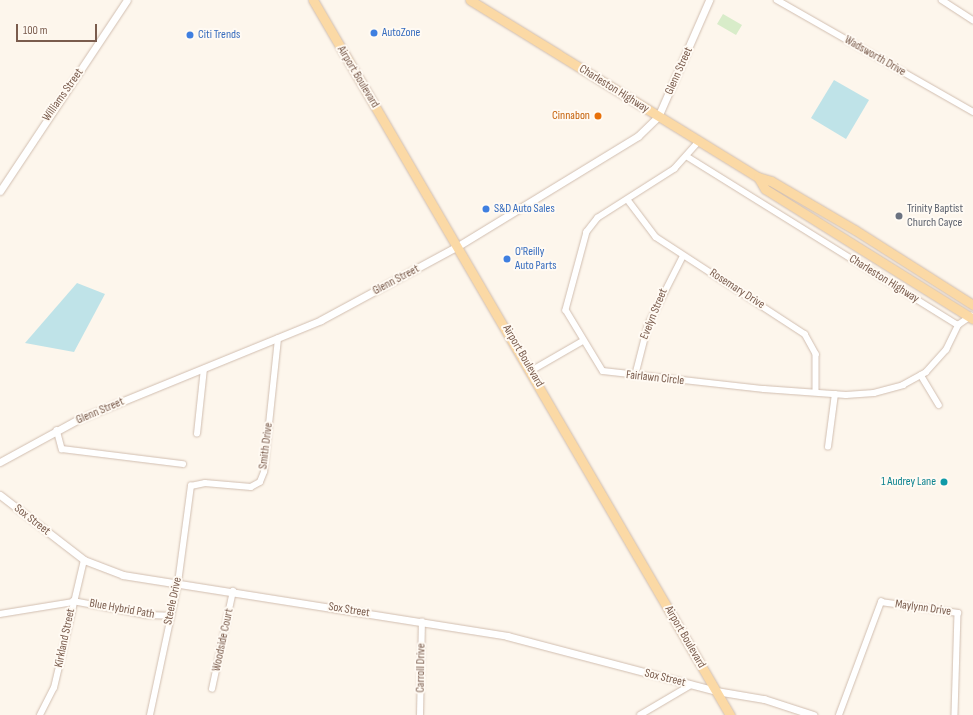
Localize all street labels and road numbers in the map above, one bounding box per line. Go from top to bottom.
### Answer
street label: Wadsworth Drive [842,33,908,79]
street label: Airport Boulevard [334,43,382,111]
street label: Glenn Street [662,45,696,97]
street label: Charleston Highway [576,62,652,116]
street label: Williams Street [40,66,86,124]
street label: Charleston Highway [846,252,922,306]
street label: Glenn Street [370,262,422,298]
street label: Rosemary Drive [707,266,767,312]
street label: Evelyn Street [637,286,671,342]
street label: Airport Boulevard [499,322,547,390]
street label: Fairlawn Circle [625,368,685,388]
street label: Glenn Street [74,394,126,428]
street label: Smith Drive [256,422,276,470]
street label: Sox Street [11,501,53,539]
street label: Steele Drive [161,576,185,626]
street label: Blue Hybrid Path [88,596,156,622]
street label: Maylynn Drive [894,597,952,619]
street label: Sox Street [327,600,371,620]
street label: Airport Boulevard [661,603,709,671]
street label: Kirkland Street [52,607,78,669]
street label: Woodside Court [209,607,237,673]
street label: Carroll Drive [413,643,429,693]
street label: Sox Street [643,666,687,690]

